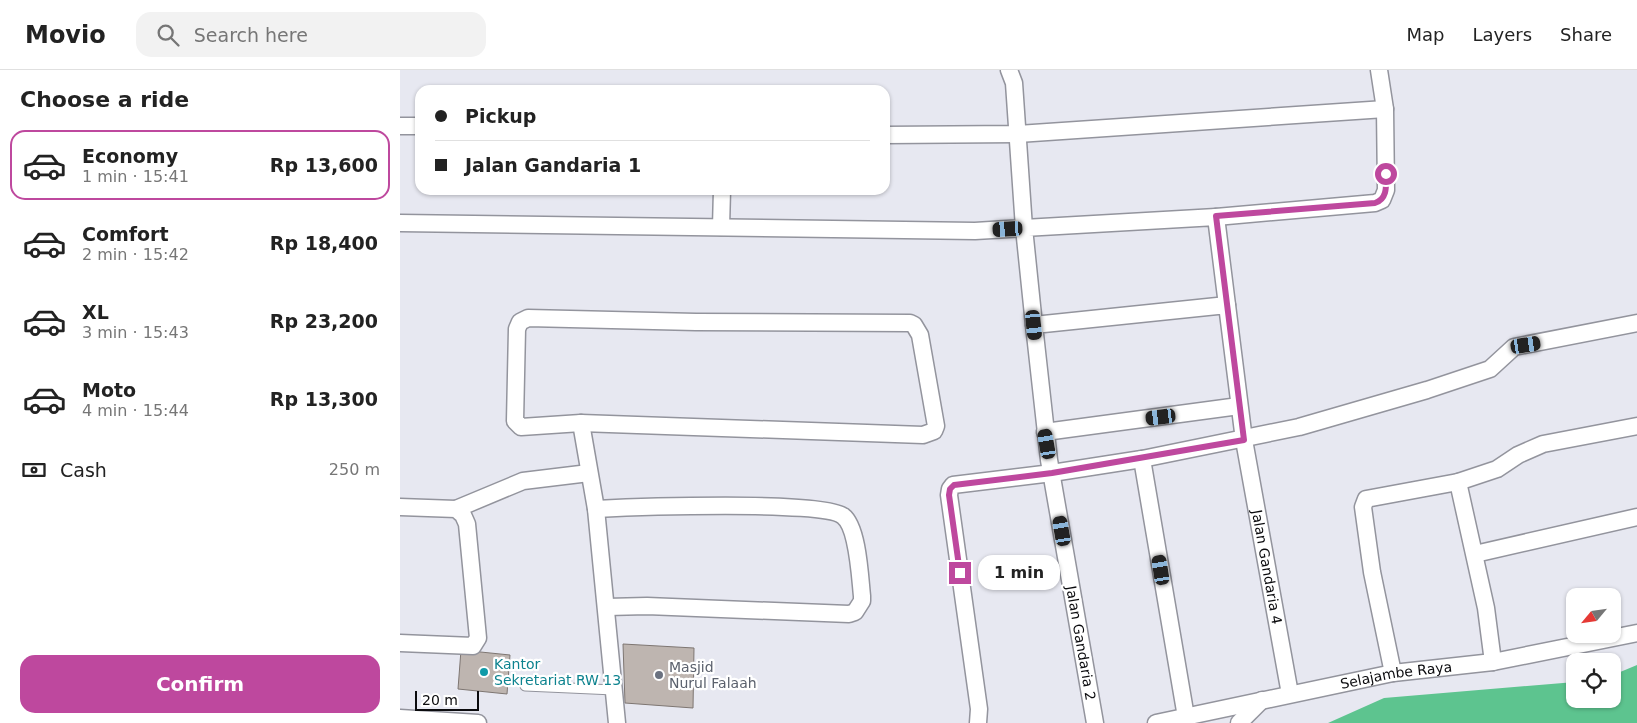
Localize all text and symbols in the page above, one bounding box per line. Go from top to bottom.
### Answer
search box [136,12,486,57]
text: Movio [25,21,106,49]
icon: search [154,21,182,49]
text: Search here [194,24,308,46]
text: Map [1406,24,1444,45]
text: Layers [1472,24,1532,45]
text: Share [1560,24,1612,45]
text: Choose a ride [20,87,189,112]
text: Pickup [465,105,536,127]
icon: car [22,143,67,188]
text: Economy [82,145,178,167]
text: Rp 13,600 [270,154,378,176]
text: Jalan Gandaria 1 [465,154,641,176]
route start [1375,163,1397,185]
text: 1 min · 15:41 [82,167,189,186]
icon: car [22,221,67,266]
car [992,221,1023,237]
text: Comfort [82,223,169,245]
text: Rp 18,400 [270,232,378,254]
text: 2 min · 15:42 [82,245,189,264]
icon: car [22,299,67,344]
text: XL [82,301,109,323]
car [1024,309,1043,341]
text: Rp 23,200 [270,310,378,332]
text: 3 min · 15:43 [82,323,189,342]
car [1510,335,1541,355]
icon: car [22,377,67,422]
text: Moto [82,379,136,401]
text: Rp 13,300 [270,388,378,410]
text: 4 min · 15:44 [82,401,189,420]
car [1145,408,1176,426]
car [1037,428,1056,460]
icon: cash [20,456,48,484]
text: Cash [60,459,107,481]
text: 250 m [329,460,380,479]
street label: Jalan Gandaria 4 [1249,508,1285,626]
car [1052,515,1071,547]
car [1151,554,1170,586]
callout: 1 min [978,556,1060,590]
route end [949,562,971,584]
text: 1 min [994,563,1044,582]
street label: Jalan Gandaria 2 [1063,584,1099,701]
north arrow [1566,588,1621,642]
map controls [1566,588,1621,708]
button: locate [1566,653,1621,708]
button: Confirm [20,655,380,713]
place label: Kantor Sekretariat RW 13 [494,656,621,688]
place label: Masjid Nurul Falaah [669,659,757,691]
street label: Selajambe Raya [1339,659,1453,692]
marker: Kantor Sekretariat RW 13 [478,666,490,678]
marker: Masjid Nurul Falaah [653,669,665,681]
scale bar [415,688,479,711]
text: 20 m [422,692,458,708]

